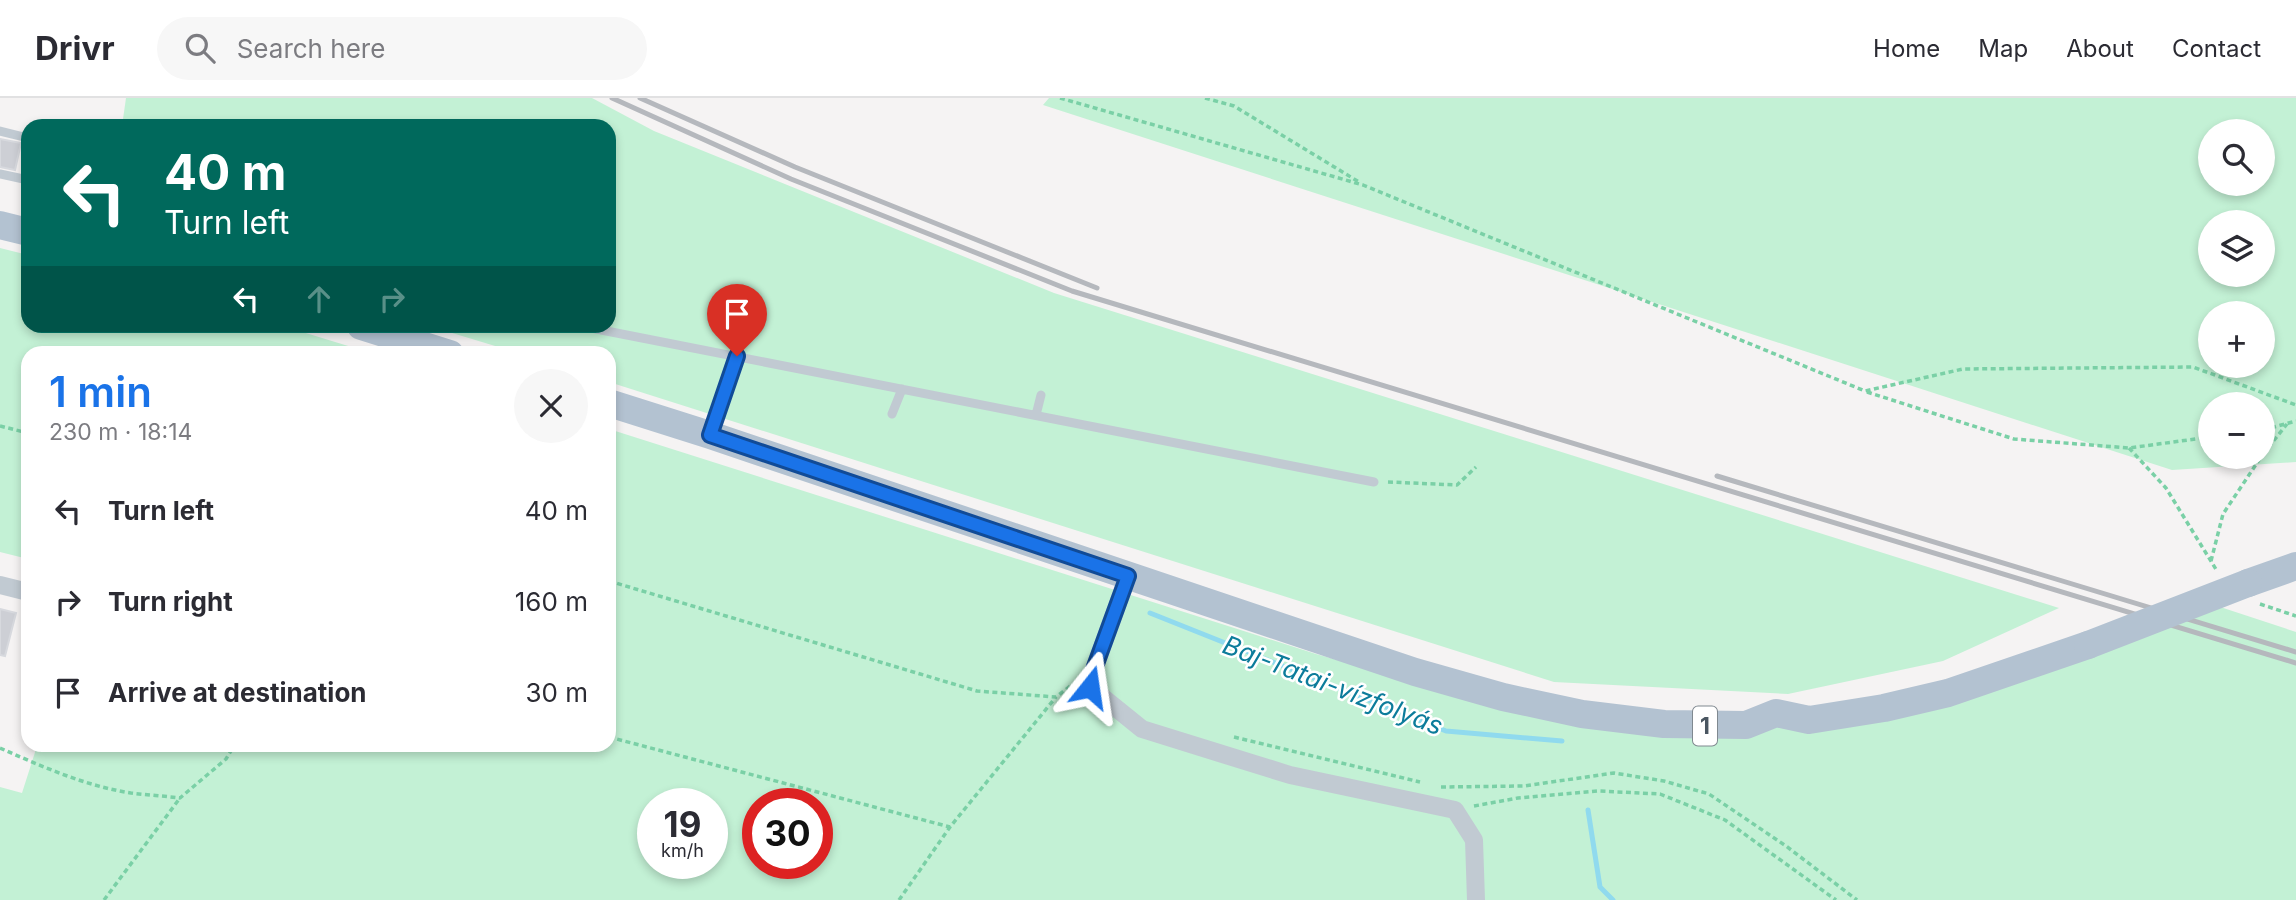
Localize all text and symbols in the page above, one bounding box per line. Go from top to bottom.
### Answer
search box [157,17,647,80]
text: Drivr [35,28,115,68]
icon: search [181,29,219,67]
text: Search here [237,33,385,64]
text: Home [1873,34,1940,63]
text: Map [1978,34,2028,63]
text: About [2066,34,2134,63]
text: Contact [2172,34,2261,63]
map controls [2198,119,2275,469]
button: search [2198,119,2275,196]
text: 40 m [164,143,287,202]
icon: left [49,147,140,238]
text: Turn left [164,203,289,242]
button: layers [2198,210,2275,287]
icon: left [227,280,265,318]
icon: ahead [300,280,338,318]
icon: right [373,280,411,318]
pin [707,284,767,356]
icon: arrive [718,295,756,333]
button: + [2198,301,2275,378]
text: 1 min [49,366,152,417]
button: close [514,369,588,443]
button: − [2198,392,2275,469]
text: 230 m · 18:14 [49,418,192,446]
icon: left [49,492,87,530]
text: Turn left [108,495,214,526]
text: 40 m [525,495,588,526]
icon: right [49,583,87,621]
text: Turn right [108,586,233,617]
text: 160 m [515,586,588,617]
water label: Baj-Tatai-vízfolyás [1219,629,1447,741]
position arrow [1053,650,1127,724]
icon: arrive [49,674,87,712]
text: Arrive at destination [108,677,367,708]
text: 30 m [525,677,588,708]
road number: 1 [1693,706,1717,746]
speed limit sign: 30 [742,788,833,879]
text: 19 [664,803,701,845]
text: km/h [661,840,704,861]

